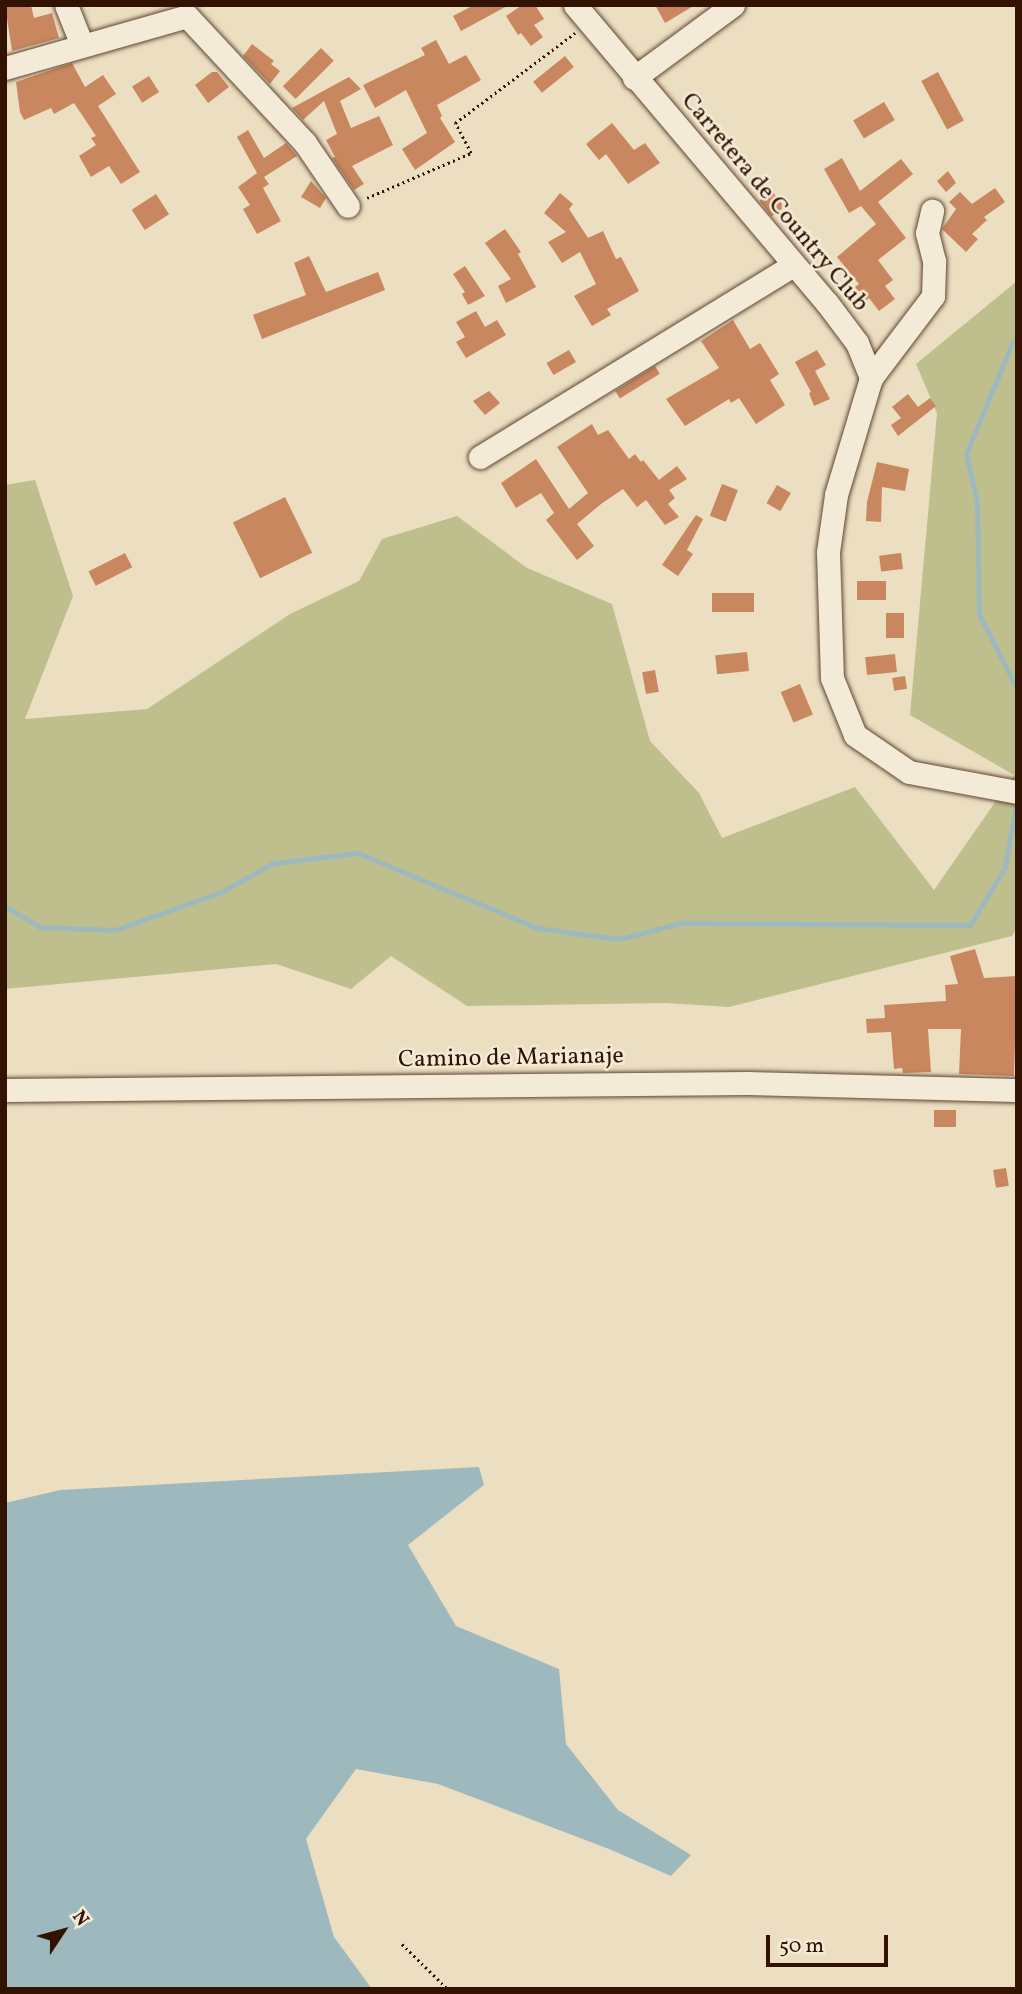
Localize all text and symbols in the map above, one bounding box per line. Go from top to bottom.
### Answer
street label: Carretera de Country Club [674,88,874,318]
street label: Camino de Marianaje [398,1043,624,1075]
north arrow [28,1896,98,1966]
text: N [65,1905,95,1932]
scale bar [770,1920,892,1964]
text: 50 m [779,1932,824,1961]

